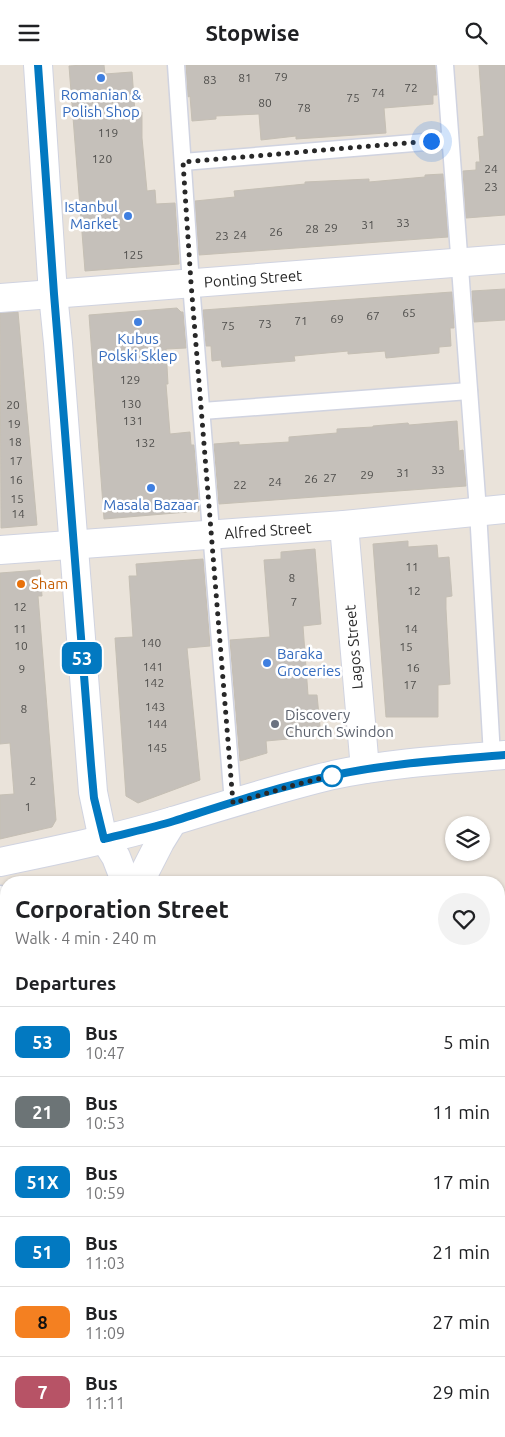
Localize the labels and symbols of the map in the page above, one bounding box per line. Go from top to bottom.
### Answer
house number: 79 [274,70,288,83]
house number: 81 [238,71,252,84]
marker: Romanian & Polish Shop [95,72,107,84]
house number: 83 [203,73,217,86]
house number: 72 [404,81,418,94]
place label: Romanian & Polish Shop [61,86,141,120]
house number: 74 [371,86,385,99]
house number: 75 [346,91,360,104]
house number: 80 [258,96,272,109]
house number: 78 [297,101,311,114]
house number: 119 [98,126,118,139]
your location [419,129,444,154]
house number: 120 [92,152,112,165]
house number: 24 [484,162,498,175]
house number: 23 [484,180,498,193]
place label: Istanbul Market [64,198,118,232]
marker: Istanbul Market [122,210,134,222]
house number: 33 [396,216,410,229]
house number: 31 [361,218,375,231]
house number: 29 [324,221,338,234]
house number: 28 [305,222,319,235]
house number: 26 [269,225,283,238]
house number: 24 [233,228,247,241]
house number: 23 [215,229,229,242]
house number: 125 [123,248,143,261]
street label: Ponting Street [203,267,303,290]
house number: 65 [402,306,416,319]
house number: 67 [366,309,380,322]
house number: 69 [330,312,344,325]
house number: 71 [294,314,308,327]
marker: Kubus Polski Sklep [132,316,144,328]
house number: 73 [258,317,272,330]
house number: 75 [221,319,235,332]
place label: Kubus Polski Sklep [98,330,178,364]
house number: 129 [120,373,140,386]
house number: 130 [121,397,141,410]
house number: 20 [6,398,20,411]
house number: 131 [123,414,143,427]
house number: 19 [7,417,21,430]
house number: 18 [8,435,22,448]
house number: 132 [135,436,155,449]
house number: 17 [9,454,23,467]
house number: 33 [431,463,445,476]
house number: 31 [396,466,410,479]
house number: 29 [360,468,374,481]
house number: 27 [323,471,337,484]
house number: 26 [304,472,318,485]
house number: 16 [9,473,23,486]
house number: 24 [268,475,282,488]
house number: 22 [233,478,247,491]
marker: Masala Bazaar [145,482,157,494]
house number: 15 [10,492,24,505]
place label: Masala Bazaar [103,496,199,513]
house number: 14 [11,507,25,520]
street label: Alfred Street [224,519,312,542]
house number: 11 [405,560,419,573]
house number: 8 [289,571,296,584]
place label: Sham [31,575,68,592]
marker: Sham [15,578,27,590]
house number: 12 [407,584,421,597]
house number: 7 [291,595,297,608]
house number: 12 [13,600,27,613]
street label: Lagos Street [341,604,366,690]
house number: 11 [13,622,27,635]
house number: 14 [404,622,418,635]
house number: 140 [141,636,161,649]
house number: 10 [14,639,28,652]
house number: 15 [399,640,413,653]
line badge: 53 [59,642,104,674]
place label: Baraka Groceries [277,645,341,679]
marker: Baraka Groceries [261,657,273,669]
house number: 141 [143,660,163,673]
house number: 16 [406,661,420,674]
house number: 9 [19,662,25,675]
house number: 142 [144,676,164,689]
house number: 17 [403,678,417,691]
house number: 143 [145,700,165,713]
house number: 8 [21,702,28,715]
place label: Discovery Church Swindon [285,706,394,740]
house number: 144 [147,717,167,730]
marker: Discovery Church Swindon [269,718,281,730]
house number: 145 [147,741,167,754]
unlabelled marker [321,765,343,787]
house number: 2 [30,774,36,787]
house number: 1 [25,800,31,813]

